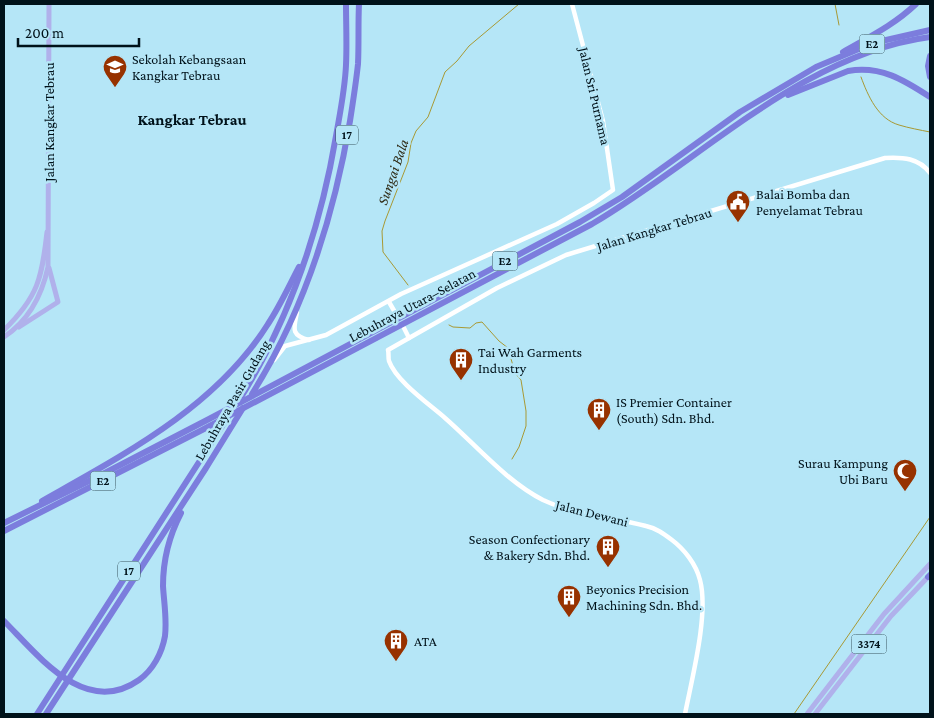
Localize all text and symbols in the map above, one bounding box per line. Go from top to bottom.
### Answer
scale bar [18,15,139,47]
text: 200 m [25,25,64,41]
road number: E2 [860,34,884,54]
street label: Jalan Sri Purnama [576,44,614,147]
place label: Sekolah Kebangsaan Kangkar Tebrau [132,51,247,83]
school or university icon: Sekolah Kebangsaan Kangkar Tebrau [102,54,128,88]
street label: Jalan Kangkar Tebrau [41,62,57,184]
district label: Kangkar Tebrau [138,111,247,128]
road number: 17 [336,126,358,144]
water label: Sungai Bala [374,137,413,207]
place label: Balai Bomba dan Penyelamat Tebrau [756,186,864,218]
public building icon: Balai Bomba dan Penyelamat Tebrau [725,189,751,223]
street label: Jalan Kangkar Tebrau [593,204,714,255]
road number: E2 [492,252,518,270]
street label: Lebuhraya Utara–Selatan [346,265,479,345]
street label: Lebuhraya Pasir Gudang [191,337,273,463]
place label: Tai Wah Garments Industry [478,344,582,376]
building icon: Tai Wah Garments Industry [448,347,474,381]
place label: IS Premier Container (South) Sdn. Bhd. [616,394,732,427]
building icon: IS Premier Container (South) Sdn. Bhd. [586,397,612,431]
place label: Surau Kampung Ubi Baru [798,455,889,487]
mosque icon: Surau Kampung Ubi Baru [892,458,918,492]
road number: E2 [90,472,116,491]
street label: Jalan Dewani [552,496,630,530]
place label: Season Confectionary & Bakery Sdn. Bhd. [469,531,591,563]
building icon: Season Confectionary & Bakery Sdn. Bhd. [595,534,621,568]
road number: 17 [118,562,140,580]
place label: Beyonics Precision Machining Sdn. Bhd. [586,581,702,613]
building icon: Beyonics Precision Machining Sdn. Bhd. [556,584,582,618]
building icon: ATA [383,628,409,662]
place label: ATA [414,633,437,649]
road number: 3374 [852,634,886,654]

